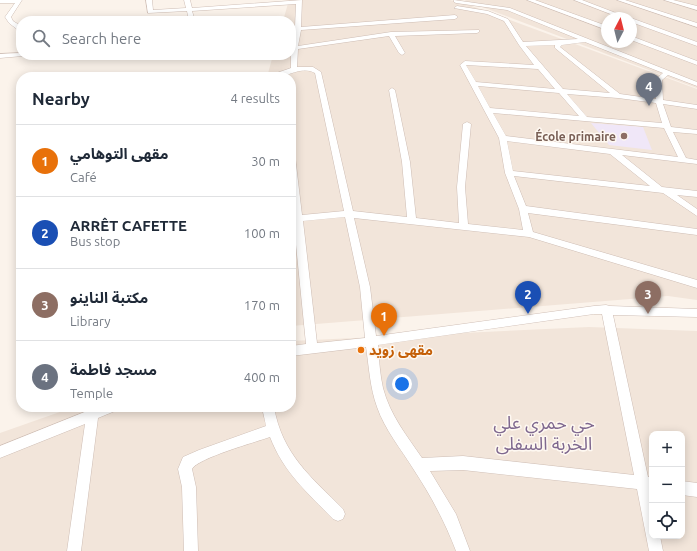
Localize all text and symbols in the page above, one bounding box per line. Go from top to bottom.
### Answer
north arrow [601,12,637,48]
search box [16,16,296,60]
icon: search [30,27,52,49]
text: Search here [62,30,141,47]
pin: 4 [636,73,662,106]
text: Nearby [32,89,90,108]
text: 4 results [230,91,280,105]
place label: École primaire [535,128,616,143]
marker: École primaire [619,131,629,141]
text: مقهى التوهامي [70,145,168,162]
text: 1 [41,154,49,168]
text: 30 m [251,154,280,168]
text: Café [70,170,97,184]
text: ARRÊT CAFETTE [70,217,187,234]
text: 2 [41,226,49,240]
text: 100 m [244,226,280,240]
text: Bus stop [70,234,120,248]
pin: 2 [515,281,541,314]
pin: 3 [635,281,661,314]
text: مكتبة الناينو [70,289,148,306]
text: 3 [41,298,49,312]
text: 170 m [244,298,280,312]
pin: 1 [371,303,397,336]
text: Library [70,314,110,328]
place label: مقهى زويد [369,342,433,359]
marker: مقهى زويد [356,345,366,355]
text: مسجد فاطمة [70,361,157,378]
text: 4 [41,370,49,384]
text: 400 m [244,370,280,384]
your location [392,374,412,394]
text: Temple [70,386,113,400]
district label: حي حمري علي الخربة السفلى [493,412,595,455]
map controls [649,431,685,539]
button: + [649,431,685,467]
button: − [649,467,685,503]
button: locate [649,503,685,539]

